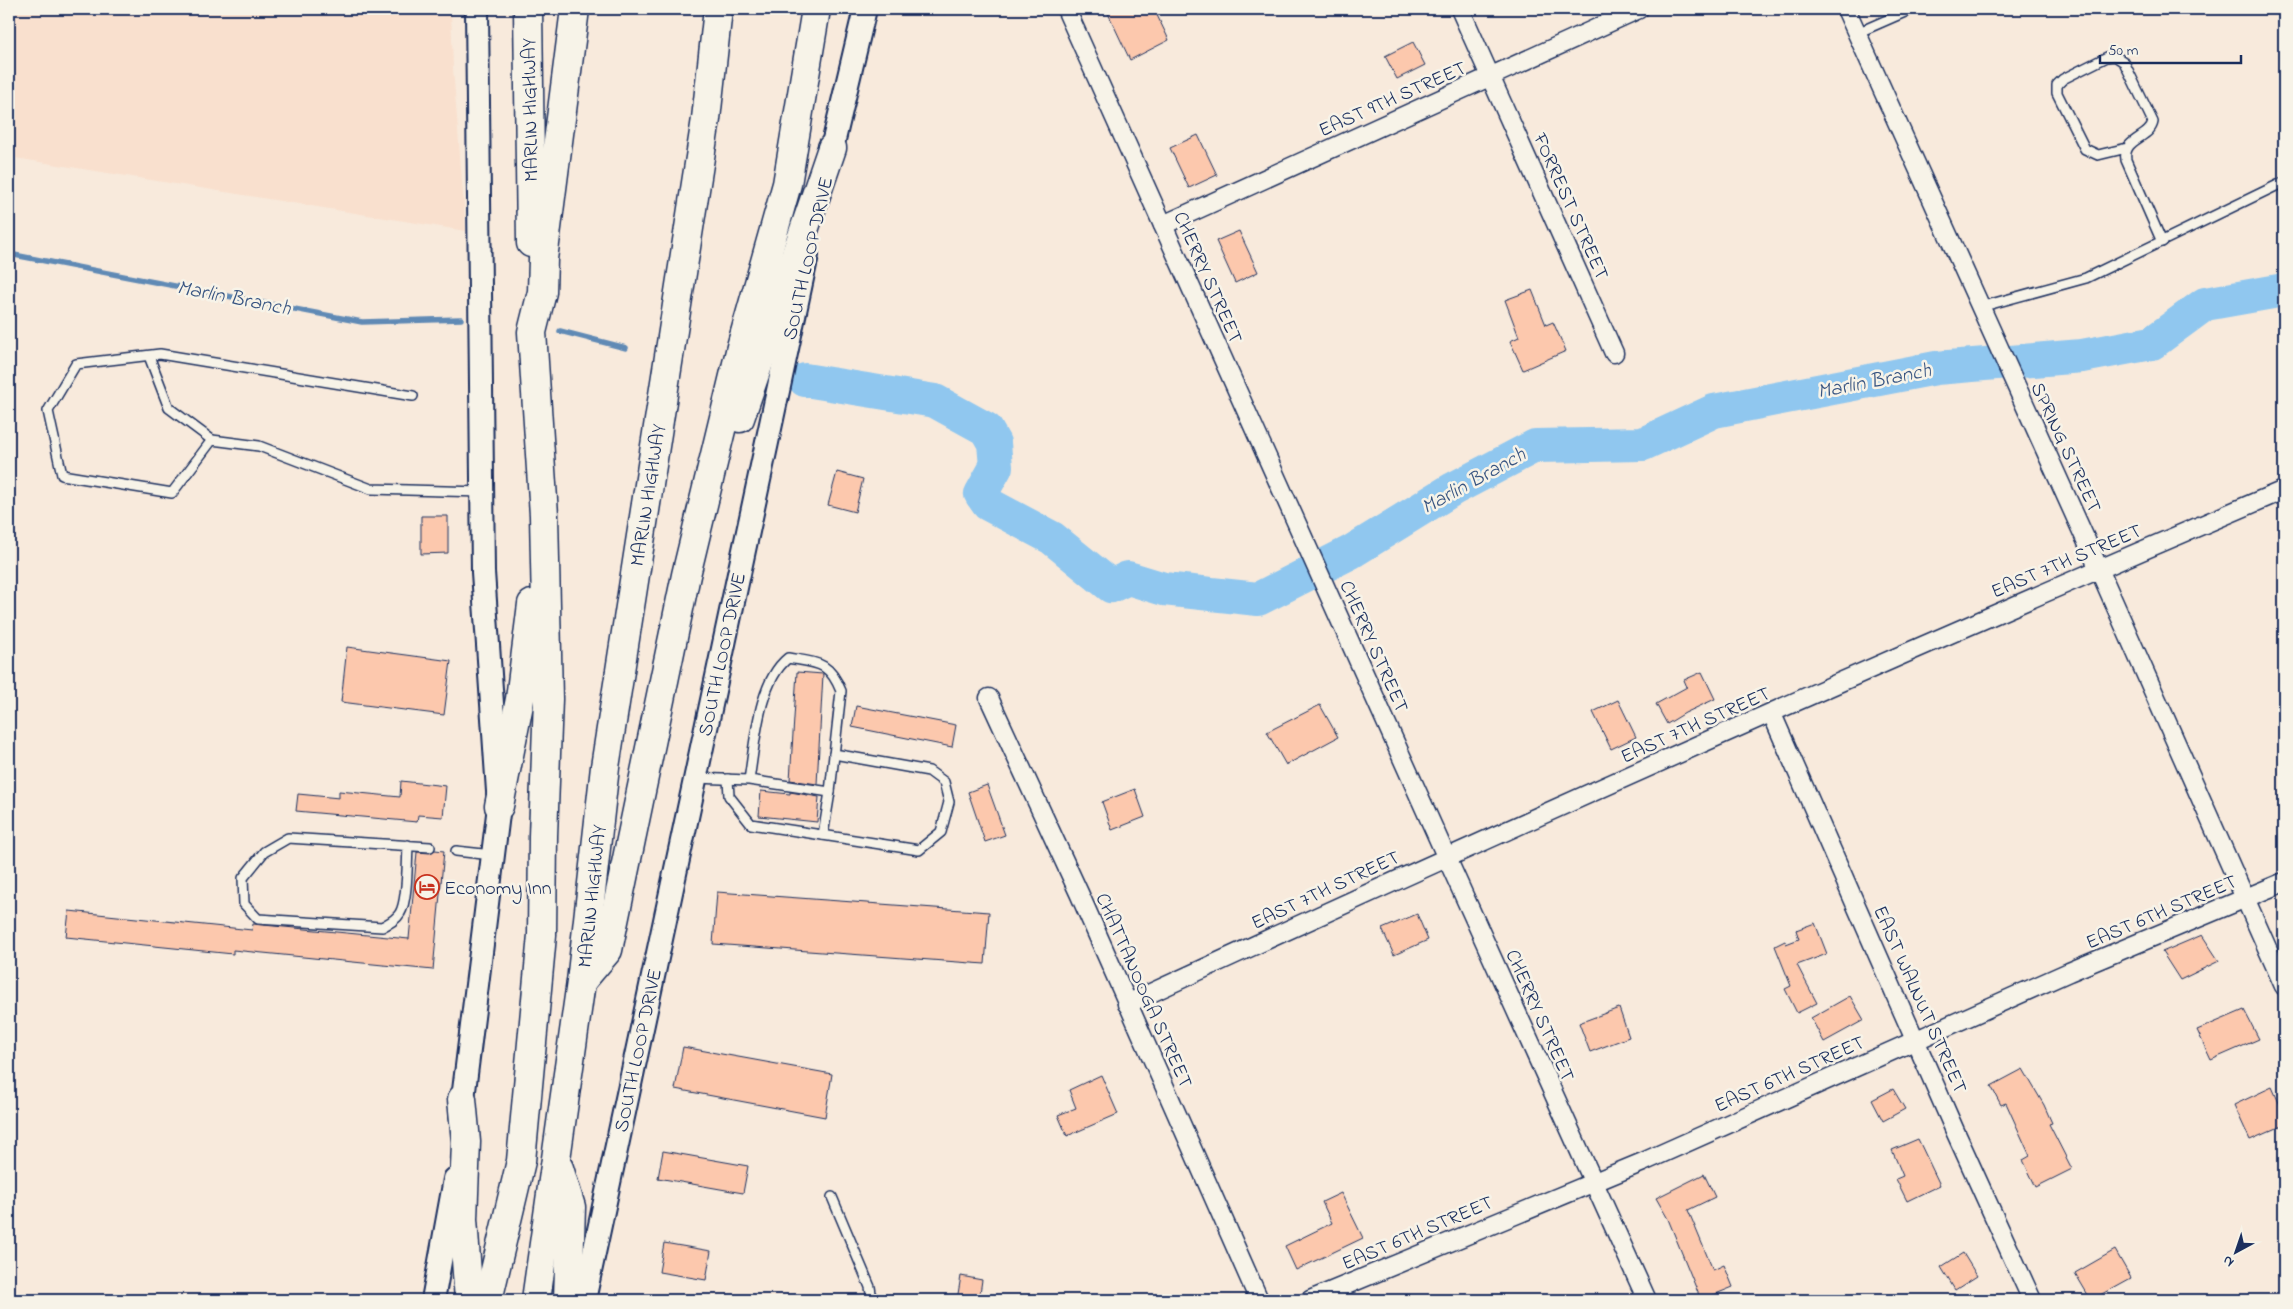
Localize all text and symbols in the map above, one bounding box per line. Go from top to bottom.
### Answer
scale bar [2100,32,2242,64]
street label: MARLIN HIGHWAY [516,38,547,182]
text: 50 m [2108,40,2139,62]
street label: EAST 9TH STREET [1315,55,1471,146]
street label: FORREST STREET [1524,128,1615,285]
street label: SOUTH LOOP DRIVE [777,174,842,343]
street label: CHERRY STREET [1165,207,1249,349]
water label: Marlin Branch [174,273,294,325]
water label: Marlin Branch [1815,356,1935,408]
street label: SPRING STREET [2022,378,2108,518]
street label: MARLIN HIGHWAY [624,422,675,569]
water label: Marlin Branch [1416,440,1532,523]
street label: EAST 7TH STREET [1987,517,2147,607]
street label: SOUTH LOOP DRIVE [692,570,755,739]
street label: CHERRY STREET [1331,576,1415,718]
street label: EAST 7TH STREET [1617,680,1776,772]
street label: MARLIN HIGHWAY [572,823,615,969]
street label: EAST 7TH STREET [1247,844,1405,938]
street label: EAST 6TH STREET [2082,868,2242,958]
hotel icon: Economy Inn [414,874,440,900]
place label: Economy Inn [444,875,552,904]
street label: CHATTANOOGA STREET [1087,889,1199,1093]
street label: EAST WALNUT STREET [1864,902,1973,1098]
street label: CHERRY STREET [1497,945,1581,1087]
street label: SOUTH LOOP DRIVE [608,966,671,1135]
street label: EAST 6TH STREET [1710,1029,1870,1121]
street label: EAST 6TH STREET [1338,1189,1498,1279]
north arrow [2210,1226,2260,1276]
text: N [2218,1250,2239,1272]

